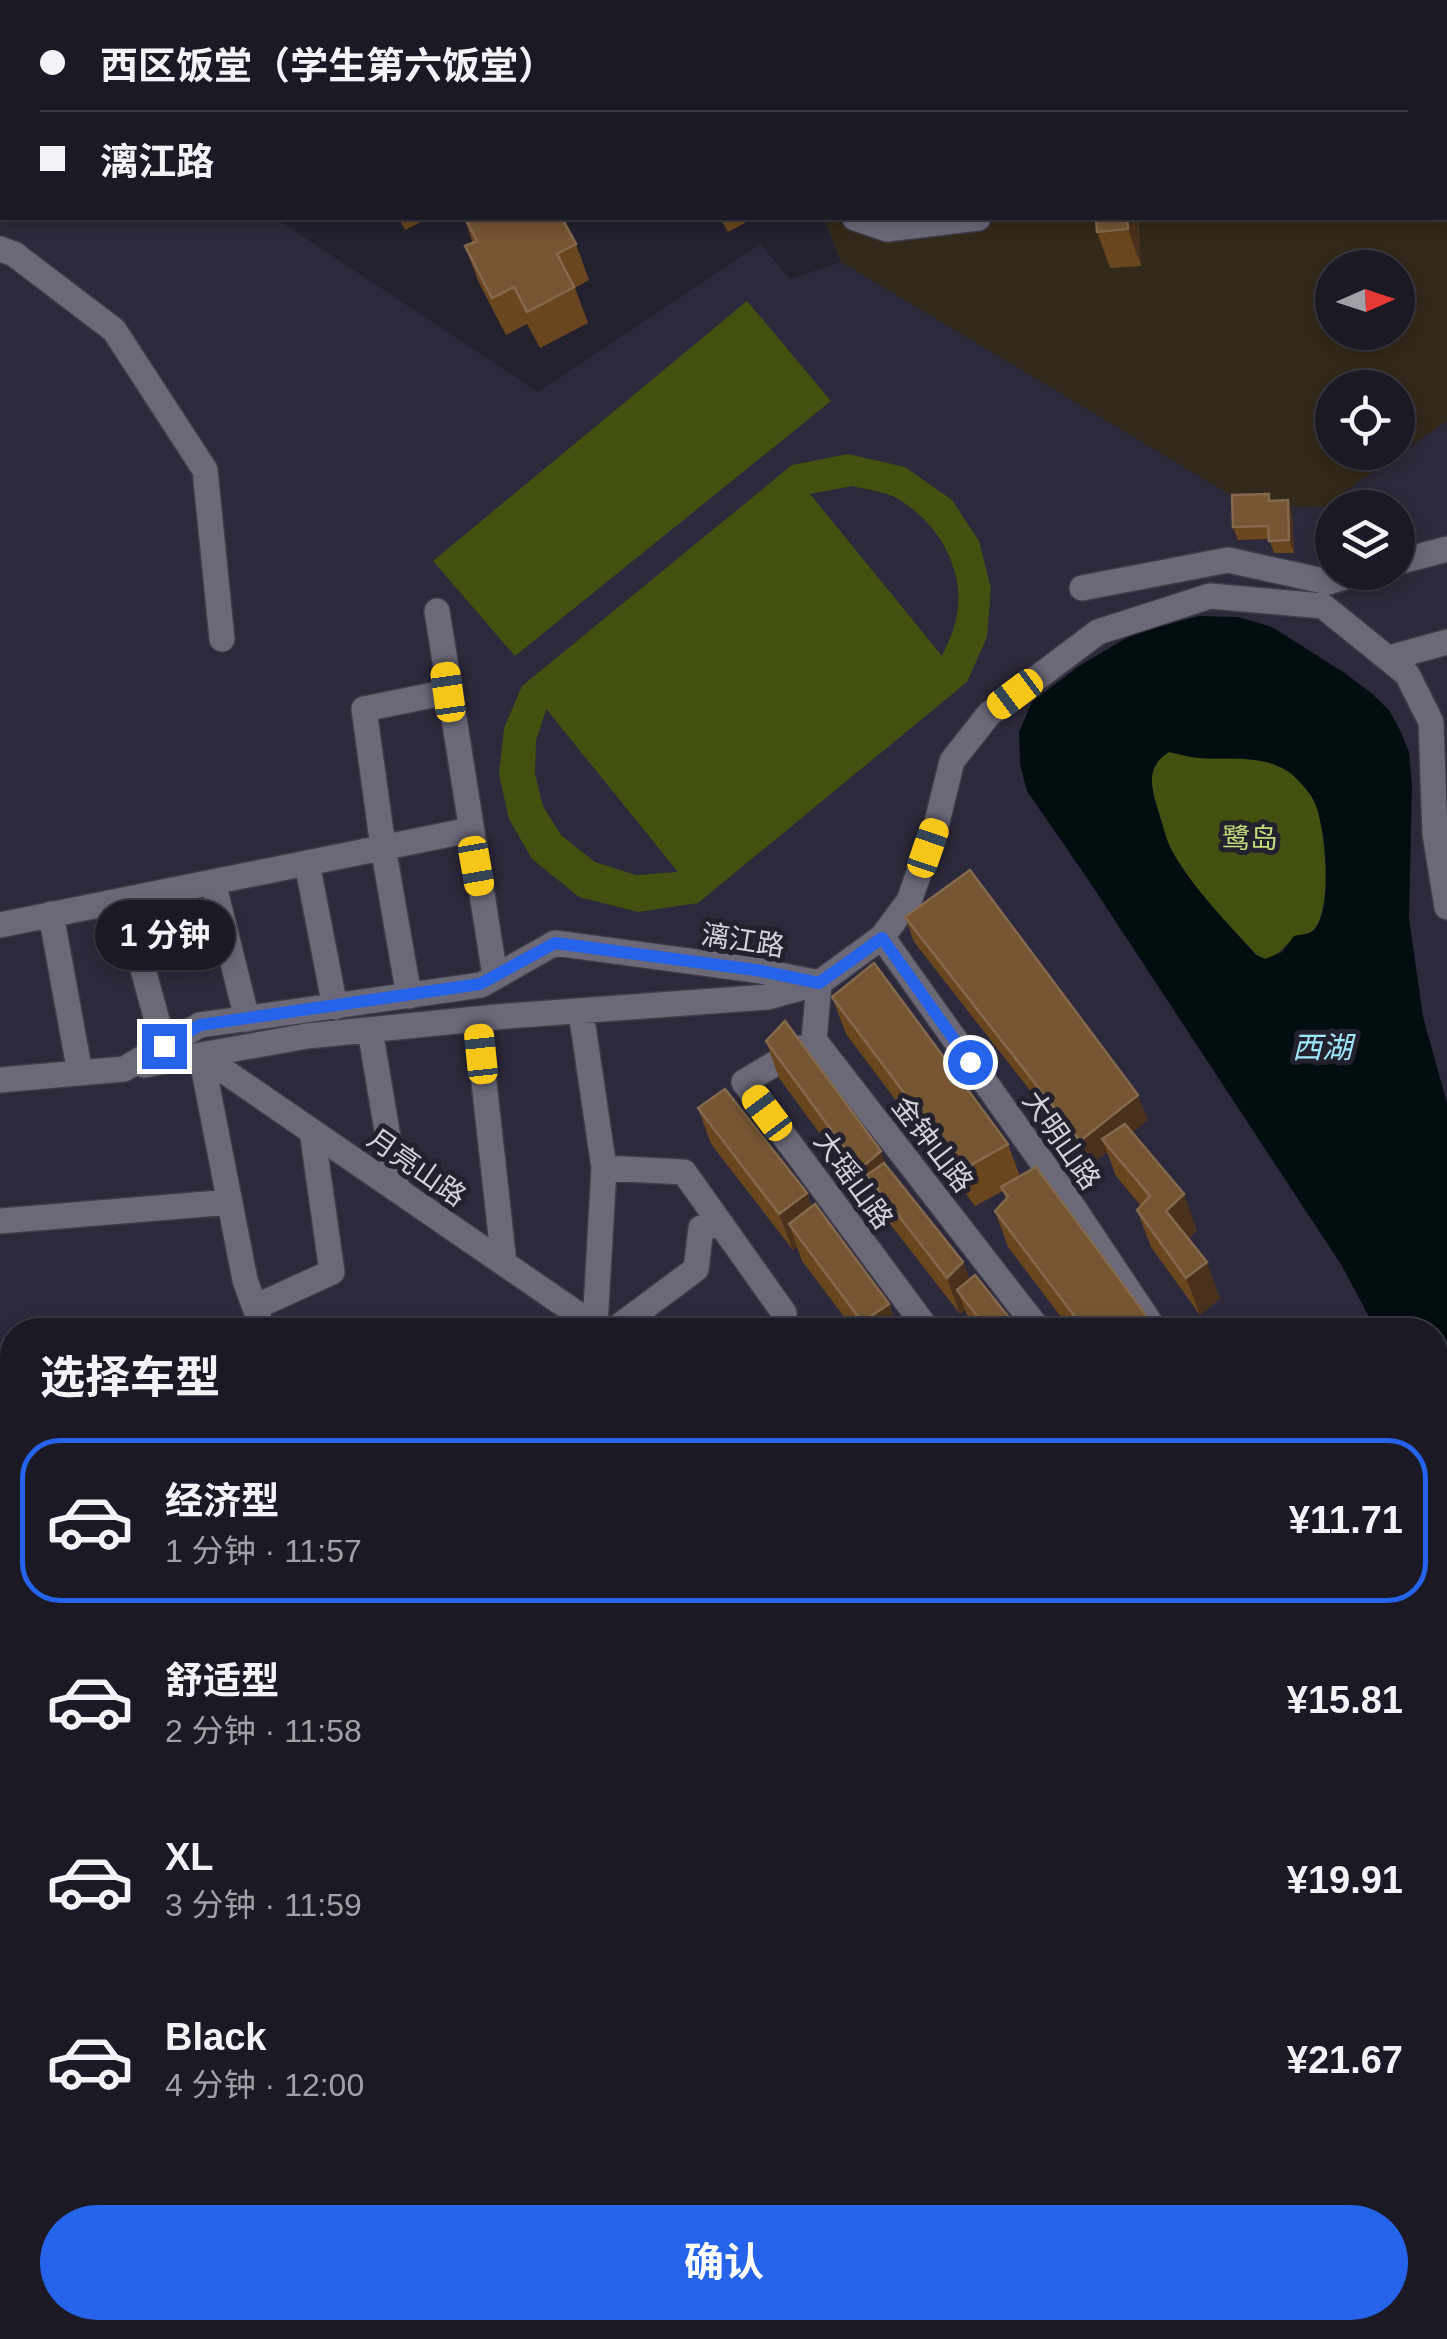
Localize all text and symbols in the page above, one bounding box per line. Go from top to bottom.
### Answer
text: 西区饭堂（学生第六饭堂） [100,45,556,87]
text: 漓江路 [100,141,214,183]
north arrow [1315,250,1415,350]
map controls [1315,250,1415,590]
button: locate [1315,370,1415,470]
button: layers [1315,490,1415,590]
car [429,660,467,724]
car [982,664,1048,724]
car [904,815,952,881]
park label: 鹭岛 [1222,823,1278,854]
car [456,834,496,898]
callout: 1 分钟 [94,901,234,971]
text: 1 分钟 [120,917,210,953]
street label: 漓江路 [699,919,787,962]
car [463,1023,499,1085]
route end [142,1024,187,1069]
water label: 西湖 [1292,1031,1356,1064]
route start [948,1040,993,1085]
car [737,1080,797,1146]
street label: 大明山路 [1017,1086,1106,1195]
street label: 金钟山路 [886,1091,979,1198]
street label: 月亮山路 [362,1123,471,1212]
street label: 大瑶山路 [808,1126,899,1235]
text: 选择车型 [40,1352,220,1403]
icon: car [45,1476,135,1566]
text: 经济型 [165,1480,279,1522]
text: ¥11.71 [1289,1499,1403,1541]
text: 1 分钟 · 11:57 [165,1533,362,1569]
icon: car [45,1656,135,1746]
text: 舒适型 [165,1660,279,1702]
text: ¥15.81 [1287,1679,1403,1721]
text: 2 分钟 · 11:58 [165,1713,362,1749]
icon: car [45,1836,135,1926]
text: XL [165,1836,214,1878]
text: ¥19.91 [1287,1859,1403,1901]
text: 3 分钟 · 11:59 [165,1887,362,1923]
icon: car [45,2016,135,2106]
text: Black [165,2016,266,2058]
text: ¥21.67 [1287,2039,1403,2081]
text: 4 分钟 · 12:00 [165,2067,364,2103]
button: 确认 [40,2205,1408,2320]

